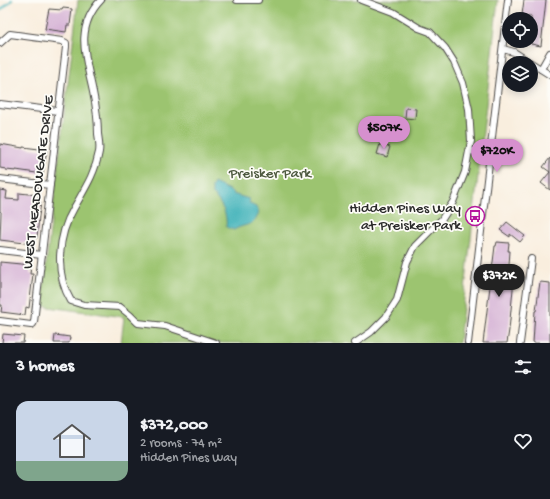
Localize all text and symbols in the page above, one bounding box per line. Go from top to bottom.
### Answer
map controls [502,12,538,92]
button: locate [502,12,538,48]
button: layers [502,56,538,92]
street label: WEST MEADOWGATE DRIVE [19,94,59,270]
pin: $507K [356,116,412,150]
text: $507K [367,121,401,136]
pin: $720K [469,139,525,173]
text: $720K [480,144,514,159]
park label: Preisker Park [228,165,312,183]
place label: Hidden Pines Way at Preisker Park [349,200,462,235]
bus stop icon: Hidden Pines Way at Preisker Park [464,205,486,227]
pin: $372K [471,264,527,298]
text: $372K [483,269,515,284]
icon: filters [512,356,534,378]
text: 3 homes [16,357,74,377]
text: $372,000 [140,416,208,436]
icon: home [48,417,96,465]
icon: heart [512,430,534,452]
text: 2 rooms · 74 m² [140,436,222,451]
text: Hidden Pines Way [140,451,237,466]

